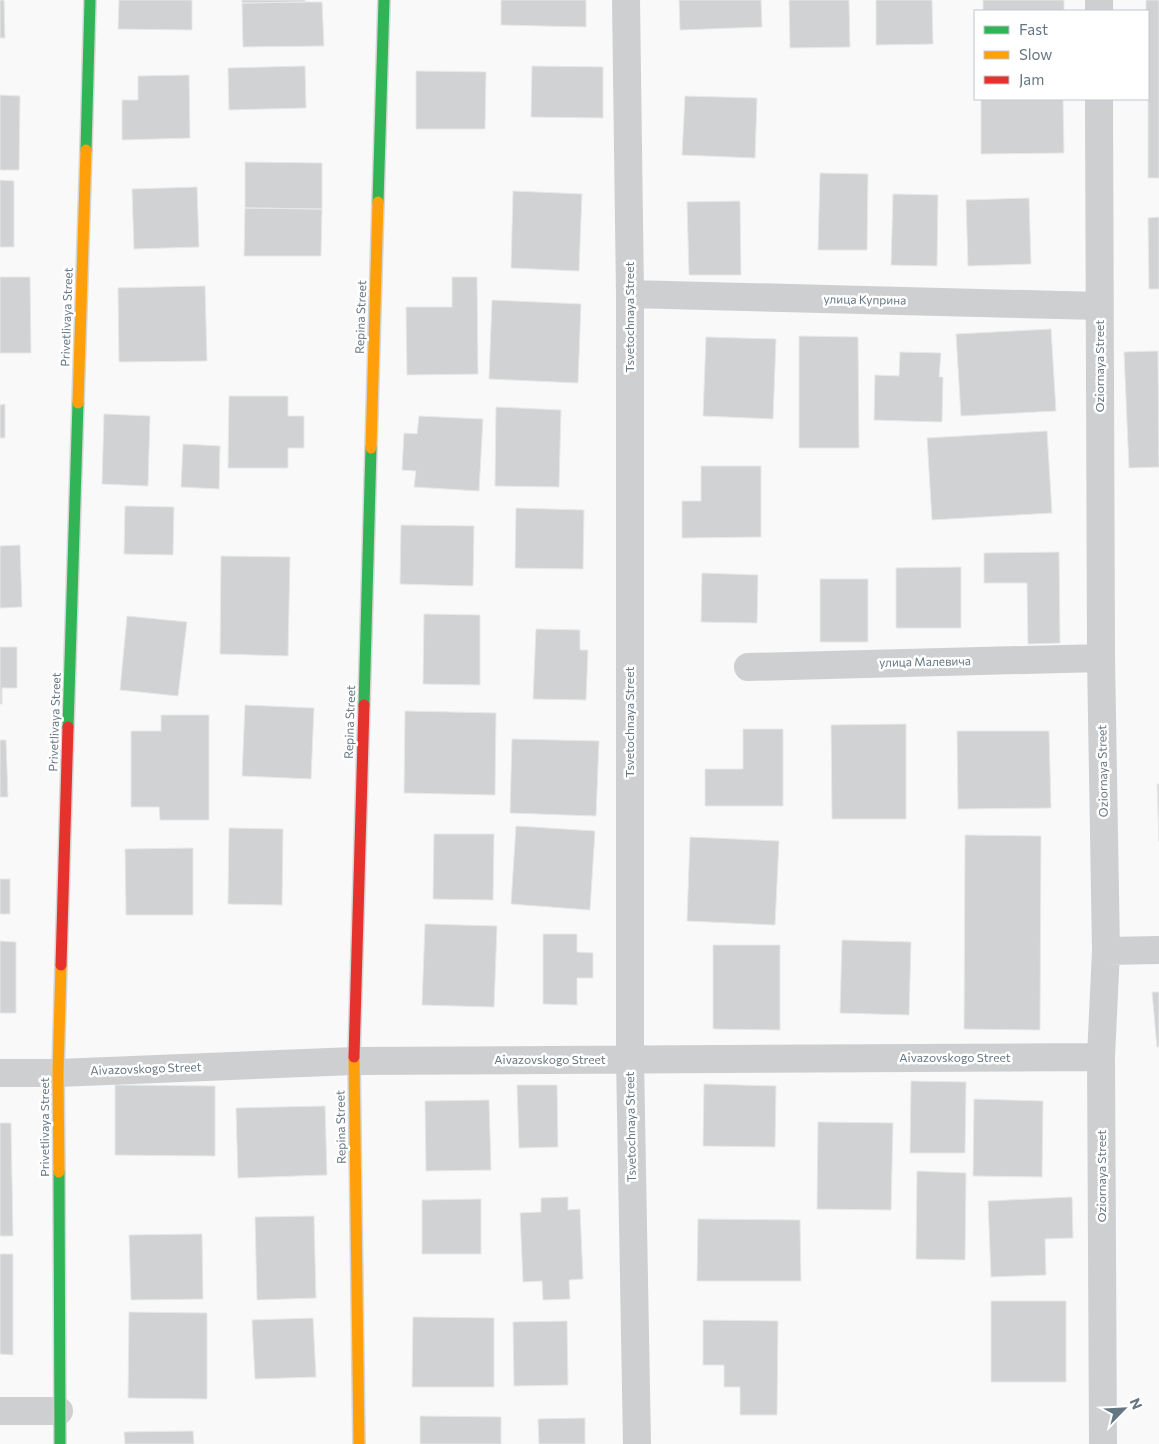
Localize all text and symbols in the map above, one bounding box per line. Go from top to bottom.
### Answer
legend [974,10,1149,100]
text: Fast [1019,20,1048,38]
text: Slow [1019,45,1052,63]
text: Jam [1019,70,1044,88]
street label: Tsvetochnaya Street [622,262,636,372]
street label: Privetlivaya Street [57,267,75,367]
street label: Repina Street [352,280,368,354]
street label: улица Куприна [824,291,907,307]
street label: Oziornaya Street [1092,320,1106,412]
street label: улица Малевича [879,653,971,669]
street label: Tsvetochnaya Street [622,667,636,777]
street label: Privetlivaya Street [45,672,63,772]
street label: Repina Street [341,685,357,759]
street label: Oziornaya Street [1094,725,1110,817]
street label: Aivazovskogo Street [899,1050,1011,1064]
street label: Aivazovskogo Street [494,1052,606,1066]
street label: Aivazovskogo Street [90,1059,202,1077]
street label: Tsvetochnaya Street [622,1071,638,1183]
street label: Privetlivaya Street [37,1077,51,1177]
street label: Repina Street [332,1090,348,1164]
street label: Oziornaya Street [1094,1130,1108,1222]
north arrow [1099,1384,1149,1434]
text: N [1126,1395,1146,1412]

